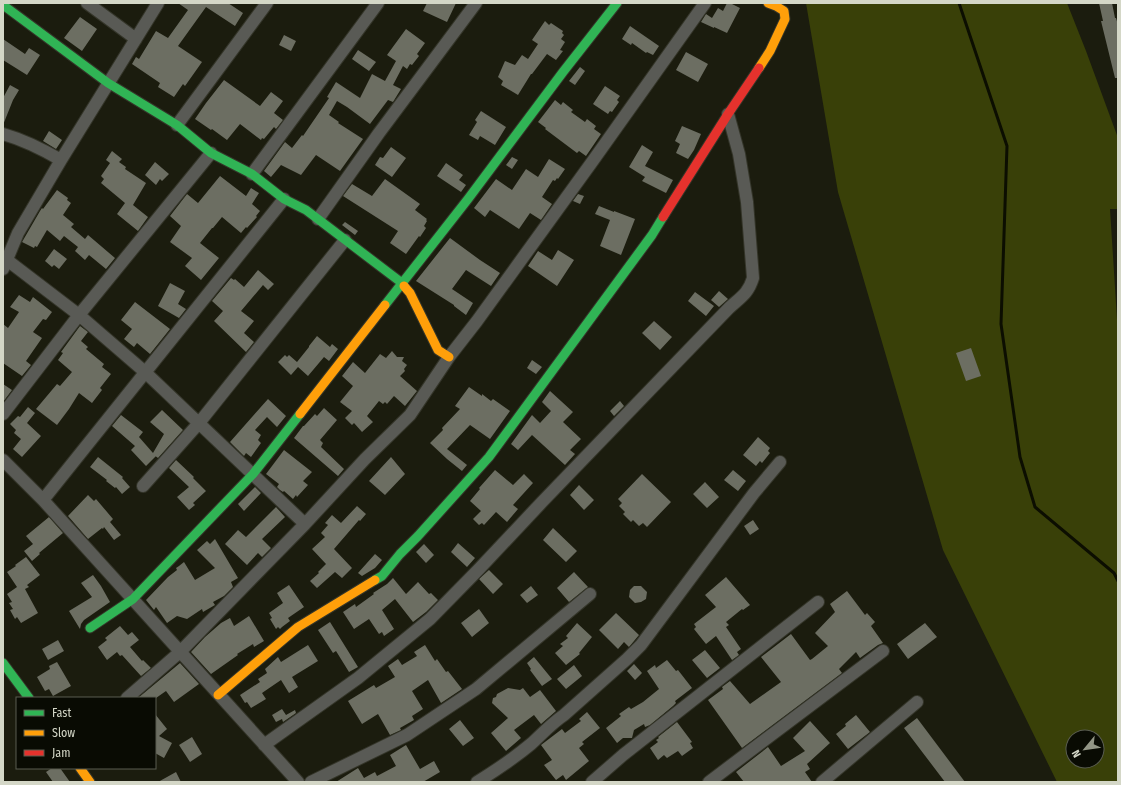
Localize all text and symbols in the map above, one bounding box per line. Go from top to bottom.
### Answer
legend [16,697,156,769]
text: Fast [52,706,71,720]
text: Slow [52,726,75,740]
north arrow [1065,729,1105,769]
text: Jam [52,746,70,760]
text: N [1069,748,1084,760]

